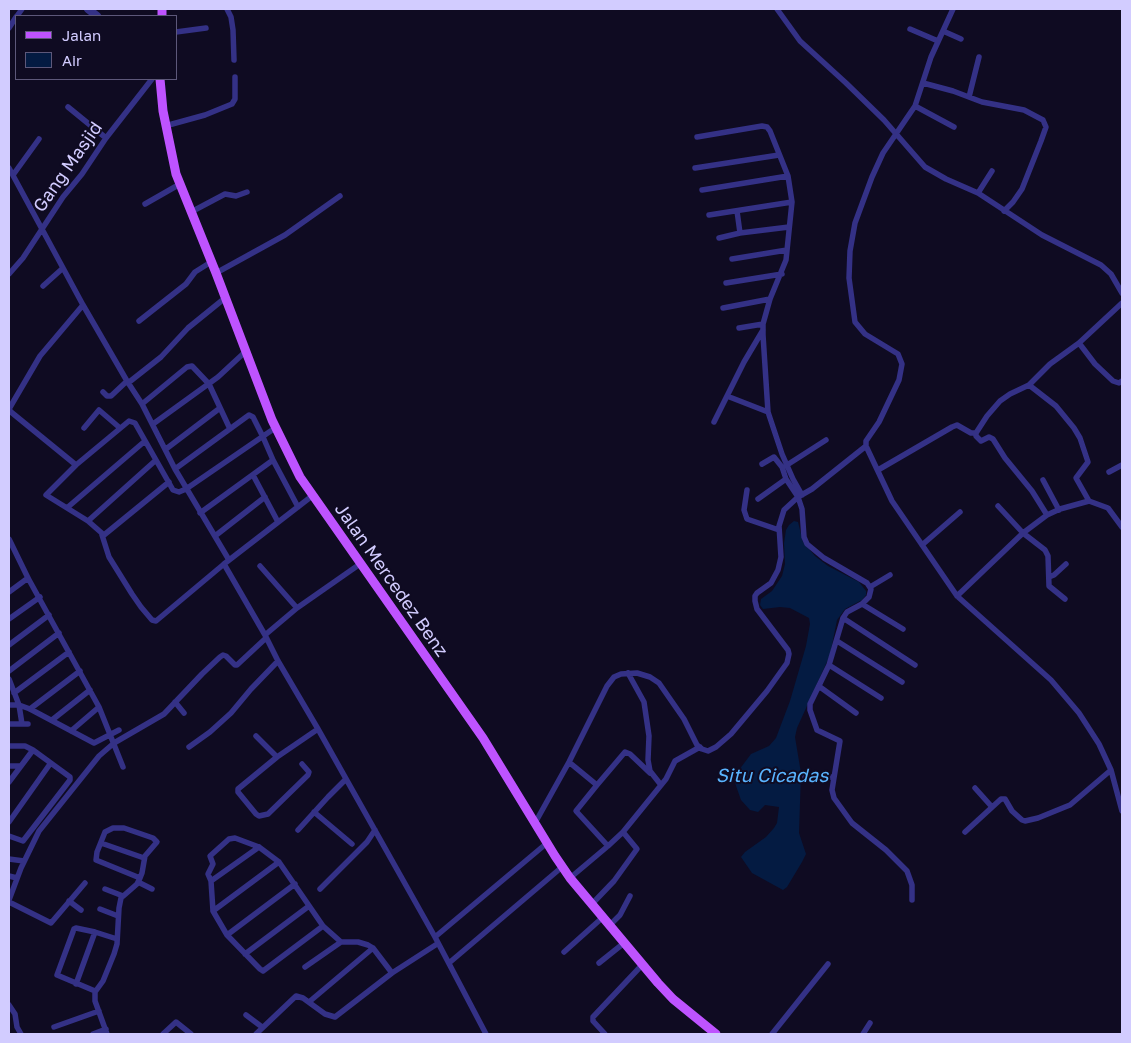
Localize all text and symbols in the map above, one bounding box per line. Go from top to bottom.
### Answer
legend [15,15,178,80]
text: Jalan [62,26,101,44]
text: Air [62,51,82,69]
street label: Gang Masjid [29,118,107,216]
street label: Jalan Mercedez Benz [330,499,452,661]
water label: Situ Cicadas [716,765,828,787]

